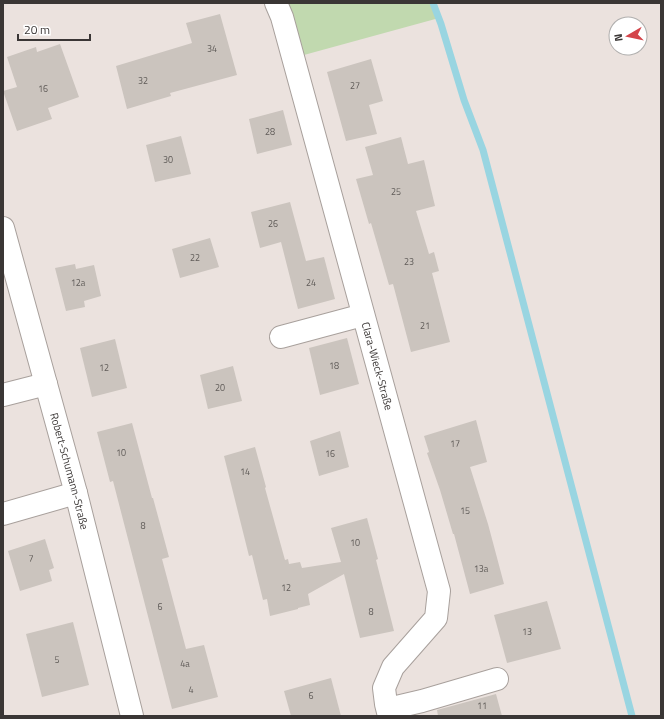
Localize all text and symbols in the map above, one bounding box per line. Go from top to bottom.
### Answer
scale bar [18,16,90,42]
north arrow [608,16,648,56]
text: 20 m [24,20,50,39]
text: N [610,33,627,43]
house number: 34 [207,42,217,55]
house number: 32 [138,74,148,87]
house number: 27 [350,79,360,92]
house number: 16 [38,82,48,95]
house number: 28 [265,125,275,138]
house number: 30 [163,153,173,166]
house number: 25 [391,185,401,198]
house number: 26 [268,217,278,230]
house number: 22 [190,251,200,264]
house number: 23 [404,255,414,268]
house number: 12a [71,276,86,289]
house number: 24 [306,276,316,289]
house number: 21 [420,319,430,332]
street label: Clara-Wieck-Straße [358,320,397,412]
house number: 18 [329,359,339,372]
house number: 12 [99,361,109,374]
house number: 20 [215,381,225,394]
street label: Robert-Schumann-Straße [46,411,93,532]
house number: 17 [450,437,460,450]
house number: 10 [116,446,126,459]
house number: 16 [325,447,335,460]
house number: 14 [240,465,250,478]
house number: 15 [460,504,470,517]
house number: 8 [140,519,146,532]
house number: 10 [350,536,360,549]
house number: 7 [28,552,34,565]
house number: 13a [474,562,489,575]
house number: 12 [281,581,291,594]
house number: 6 [157,600,163,613]
house number: 8 [368,605,374,618]
house number: 13 [522,625,532,638]
house number: 5 [54,653,60,666]
house number: 4a [180,657,190,670]
house number: 4 [188,683,194,696]
house number: 6 [308,689,314,702]
house number: 11 [477,699,487,712]

